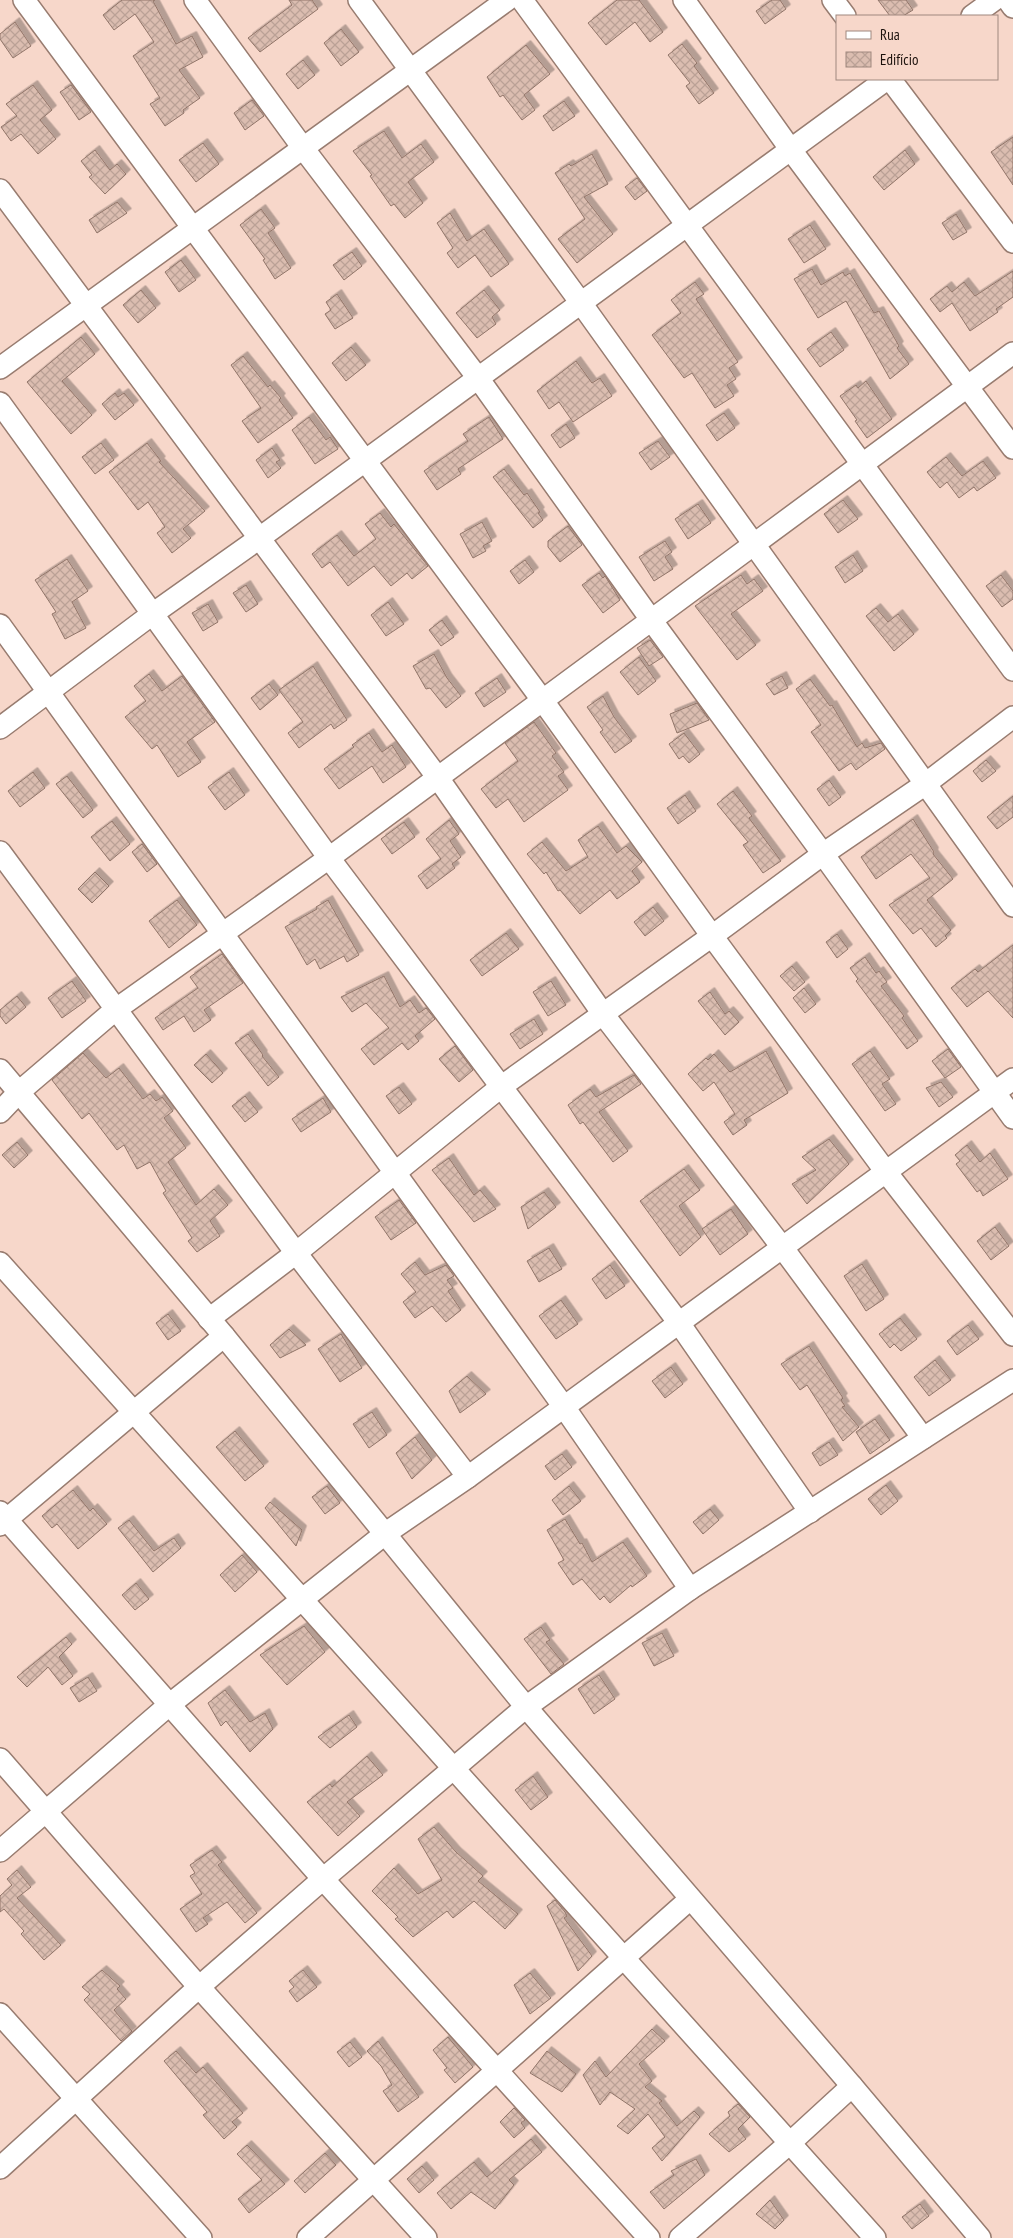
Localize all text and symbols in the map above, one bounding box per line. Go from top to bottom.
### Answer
legend [836,15,998,80]
text: Rua [880,25,900,44]
text: Edifício [880,50,918,69]

